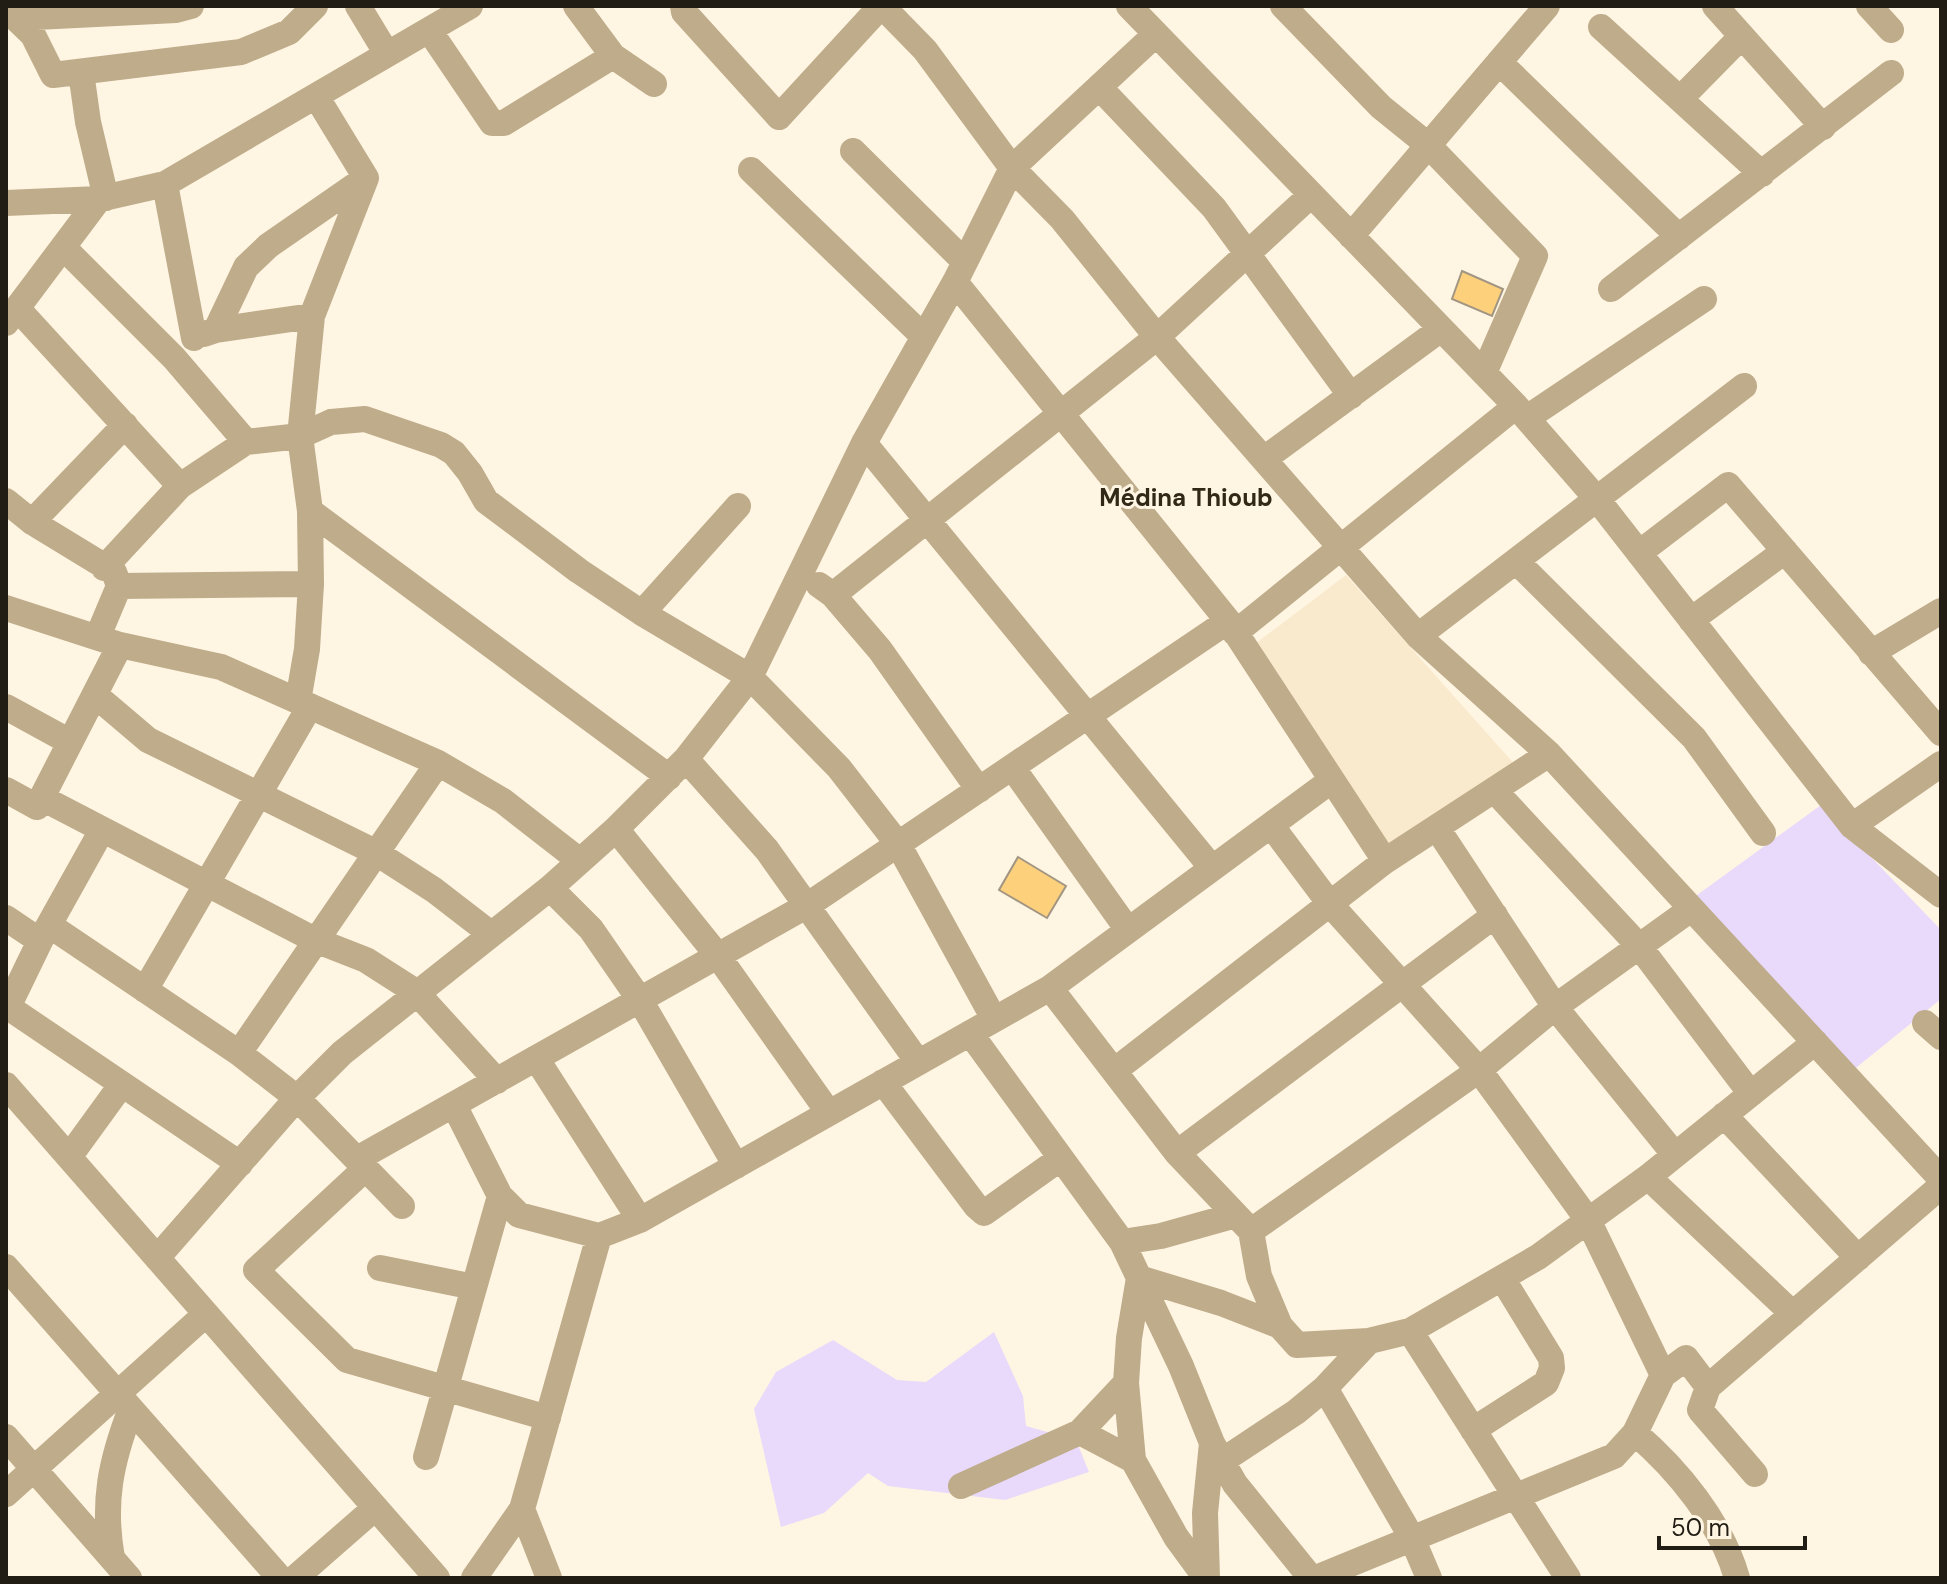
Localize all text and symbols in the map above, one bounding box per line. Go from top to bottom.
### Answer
district label: Médina Thioub [1099,482,1273,513]
scale bar [1659,1500,1805,1550]
text: 50 m [1671,1512,1730,1543]

